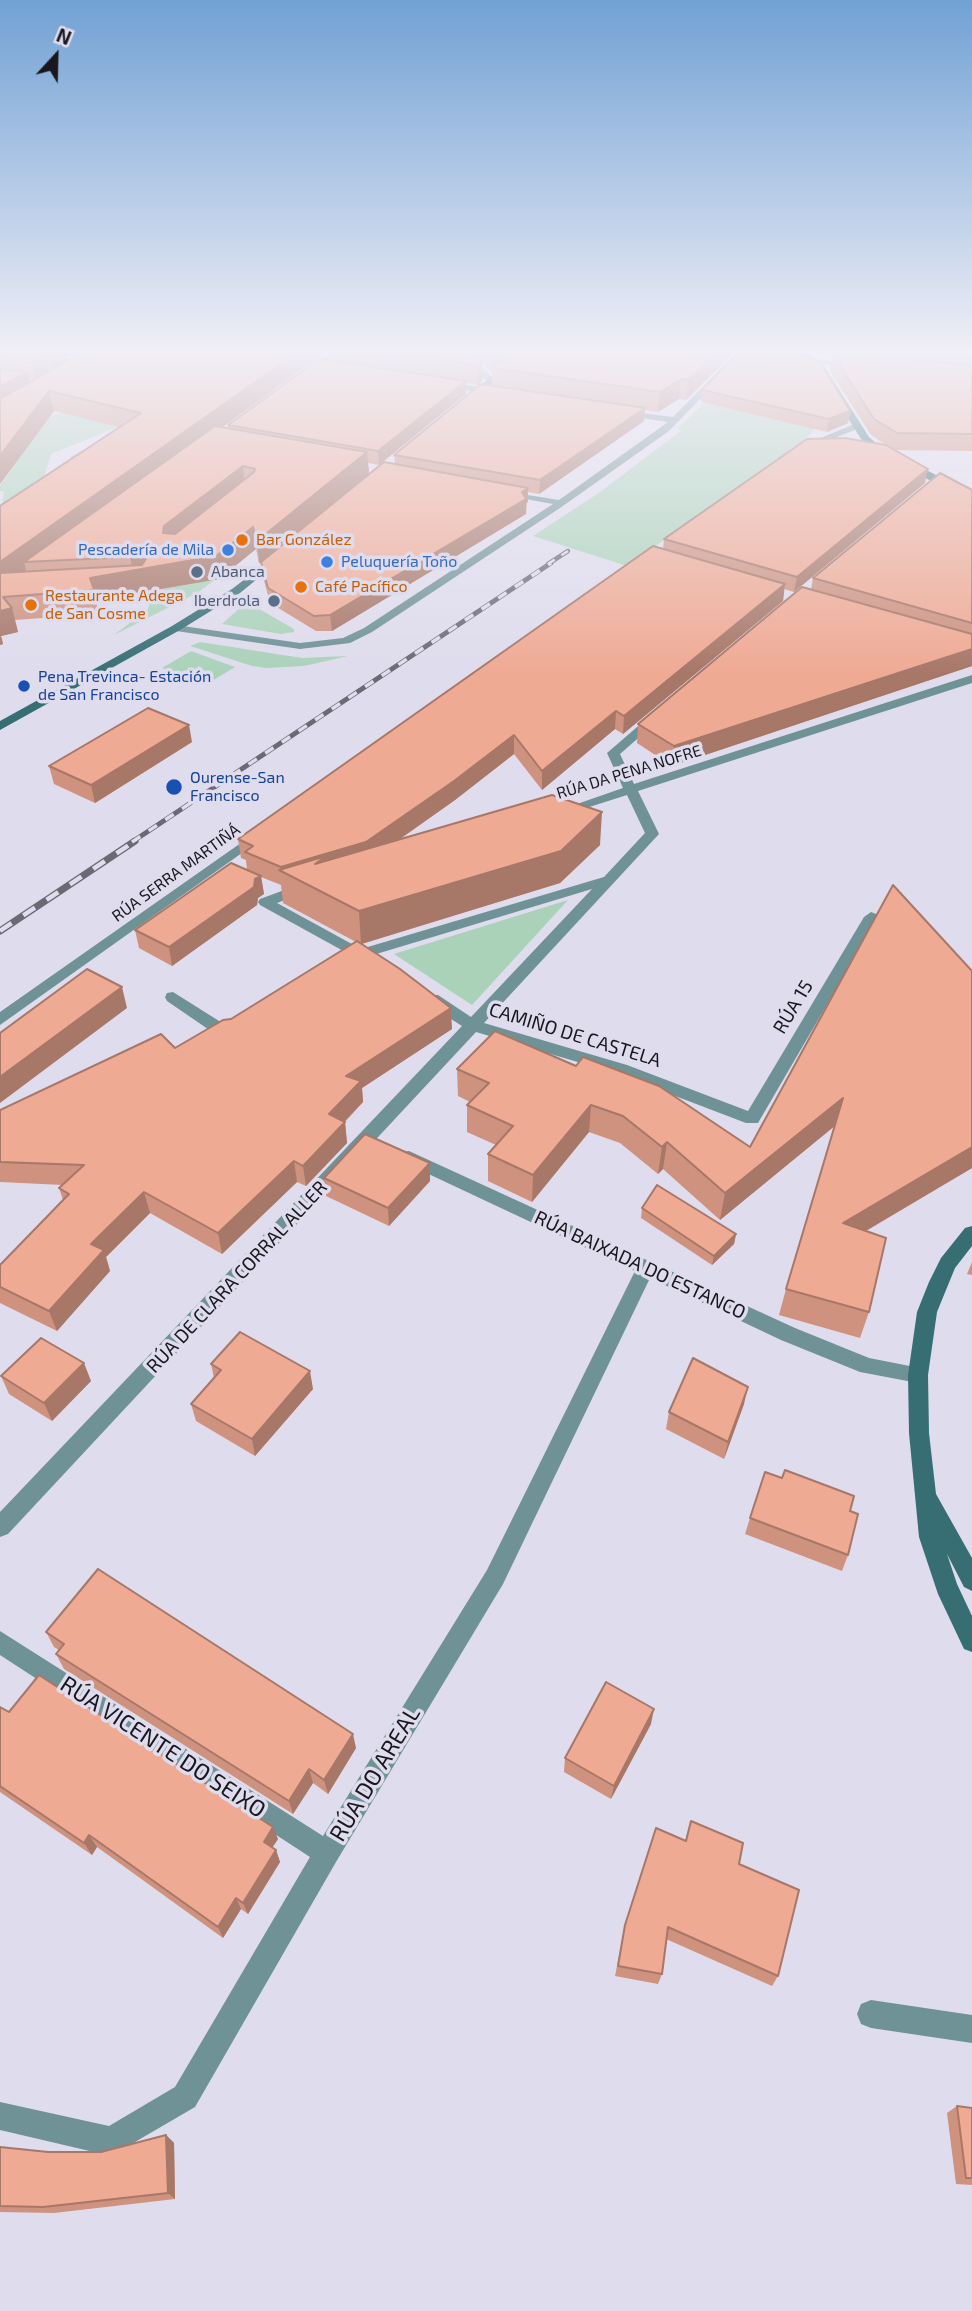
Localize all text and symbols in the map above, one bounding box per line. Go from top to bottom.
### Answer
north arrow [21,21,91,91]
text: N [53,23,75,49]
place label: Bar González [256,530,352,550]
marker: Bar González [234,532,250,548]
place label: Pescadería de Mila [78,540,214,560]
marker: Pescadería de Mila [220,542,236,558]
place label: Peluquería Toño [341,552,457,572]
marker: Peluquería Toño [319,554,335,570]
place label: Abanca [211,562,265,582]
marker: Abanca [189,564,205,580]
place label: Café Pacífico [315,577,407,597]
marker: Café Pacífico [293,579,309,595]
place label: Restaurante Adega de San Cosme [45,586,184,624]
place label: Iberdrola [194,591,260,611]
marker: Iberdrola [266,593,282,609]
marker: Restaurante Adega de San Cosme [23,597,39,613]
place label: Pena Trevinca- Estación de San Francisco [38,667,211,705]
marker: Pena Trevinca- Estación de San Francisco [16,678,32,694]
street label: RÚA DA PENA NOFRE [554,741,704,803]
place label: Ourense-San Francisco [190,768,285,806]
marker: Ourense-San Francisco [164,777,184,797]
street label: RÚA SERRA MARTIÑÁ [108,820,244,926]
street label: RÚA 15 [768,976,818,1038]
street label: CAMIÑO DE CASTELA [486,998,664,1072]
street label: RÚA DE CLARA CORRAL ALLER [142,1176,332,1378]
street label: RÚA BAIXADA DO ESTANCO [531,1206,749,1324]
street label: RÚA VICENTE DO SEIXO [55,1670,271,1824]
street label: RÚA DO AREAL [324,1702,426,1846]

